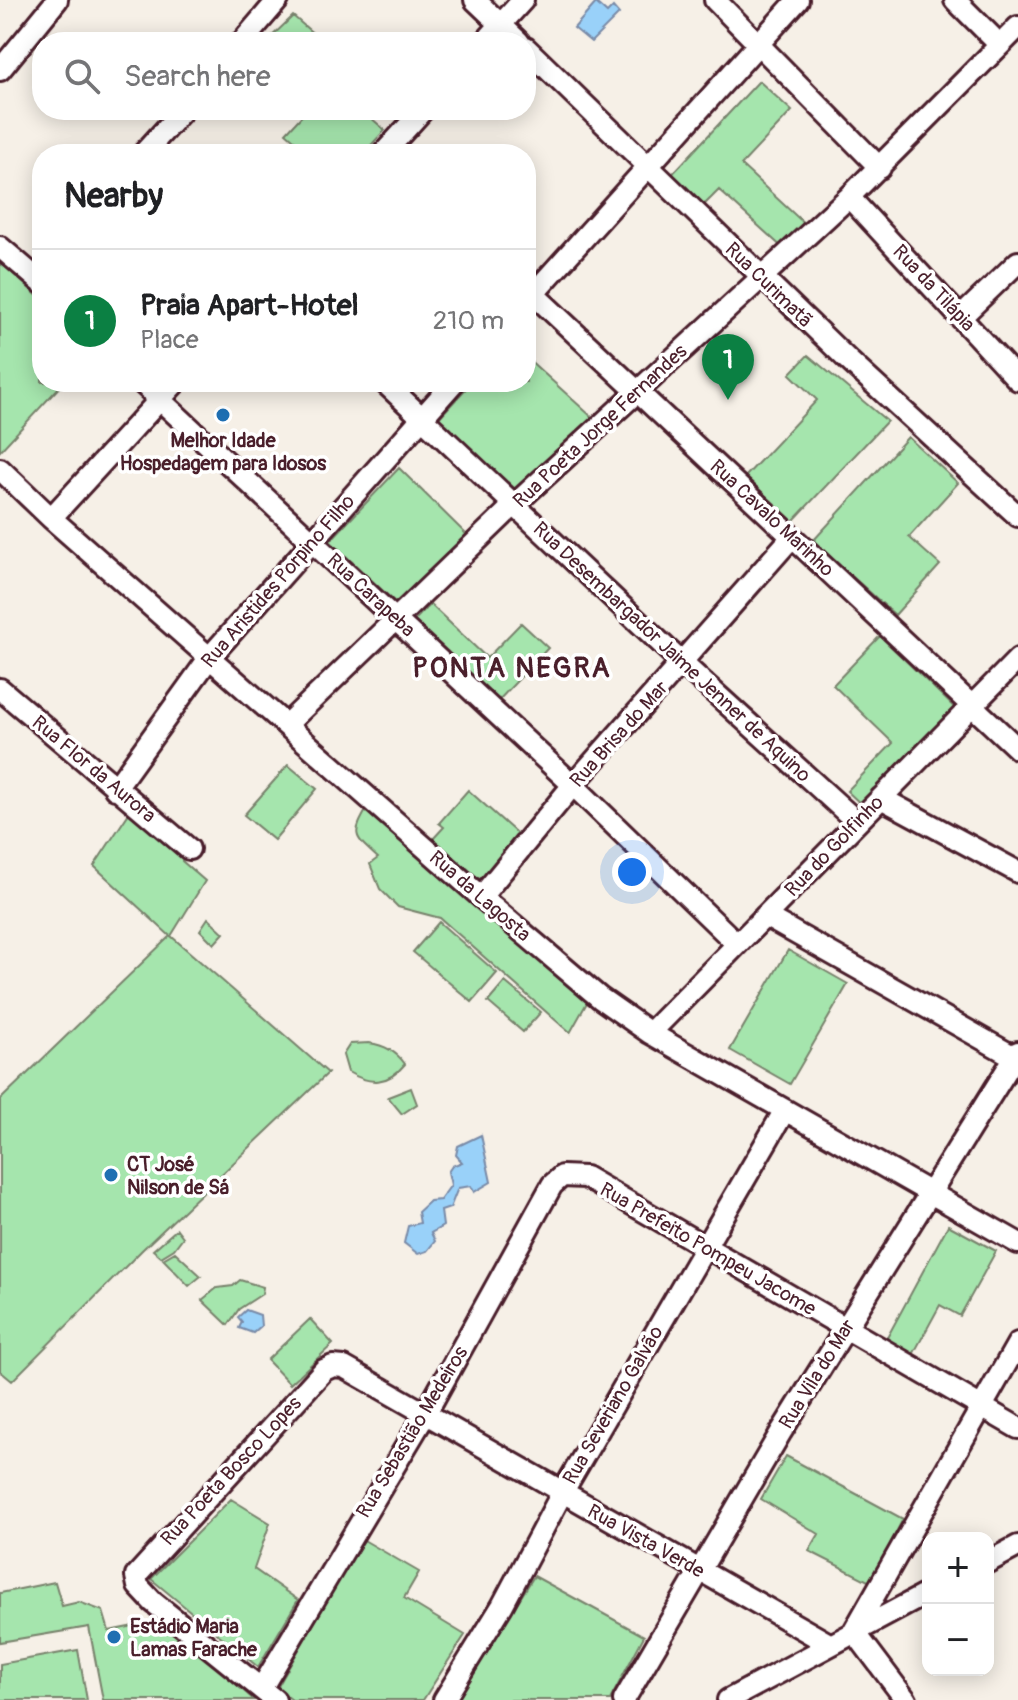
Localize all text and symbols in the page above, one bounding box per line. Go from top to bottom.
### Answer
search box [32,32,536,120]
icon: search [60,54,104,98]
text: Search here [124,58,271,95]
text: Nearby [64,175,163,218]
street label: Rua Curimatã [720,237,818,333]
street label: Rua da Tilápia [887,239,981,337]
text: Praia Apart-Hotel [140,287,359,324]
text: 1 [85,305,95,337]
text: 210 m [433,305,504,337]
text: Place [140,324,199,356]
pin: 1 [702,334,754,400]
street label: Rua Poeta Jorge Fernandes [508,339,692,513]
marker: Melhor Idade Hospedagem para Idosos [214,406,232,424]
place label: Melhor Idade Hospedagem para Idosos [120,428,326,476]
street label: Rua Cavalo Marinho [705,454,839,582]
street label: Rua Aristides Porpino Filho [196,489,360,673]
street label: Rua Desembargador Jaime Jenner de Aquino [528,516,816,788]
street label: Rua Carapeba [322,548,420,642]
district label: PONTA NEGRA [412,651,612,686]
street label: Rua Brisa do Mar [564,675,674,793]
street label: Rua Flor da Aurora [27,710,161,828]
street label: Rua do Golfinho [779,790,889,902]
street label: Rua da Lagosta [424,845,536,947]
your location [612,852,652,892]
place label: CT José Nilson de Sá [127,1152,229,1200]
marker: CT José Nilson de Sá [102,1166,120,1184]
street label: Rua Prefeito Pompeu Jacome [595,1177,821,1321]
street label: Rua Vila do Mar [773,1315,861,1433]
street label: Rua Severiano Galvão [557,1321,669,1489]
street label: Rua Sebastião Medeiros [351,1342,473,1522]
street label: Rua Poeta Bosco Lopes [155,1391,307,1551]
street label: Rua Vista Verde [583,1499,709,1583]
map controls [922,1532,994,1676]
button: + [922,1532,994,1604]
button: − [922,1604,994,1676]
place label: Estádio Maria Lamas Farache [130,1614,258,1662]
marker: Estádio Maria Lamas Farache [105,1628,123,1646]

